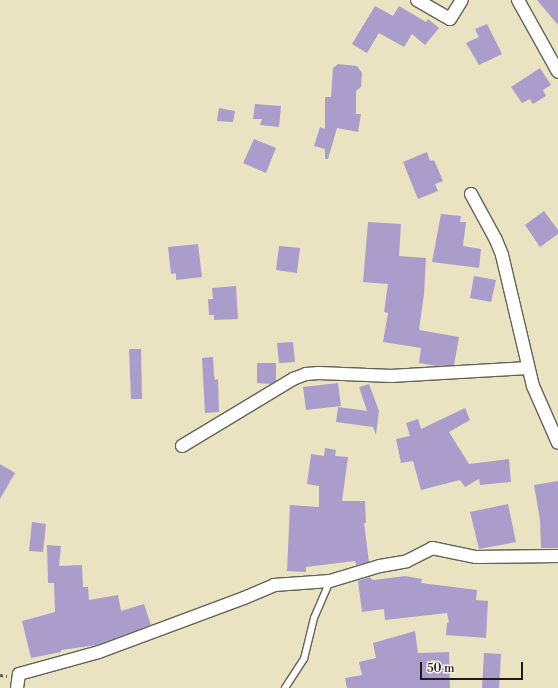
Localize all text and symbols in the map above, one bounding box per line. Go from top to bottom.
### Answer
scale bar [422,654,525,680]
text: 50 m [427,661,455,676]

